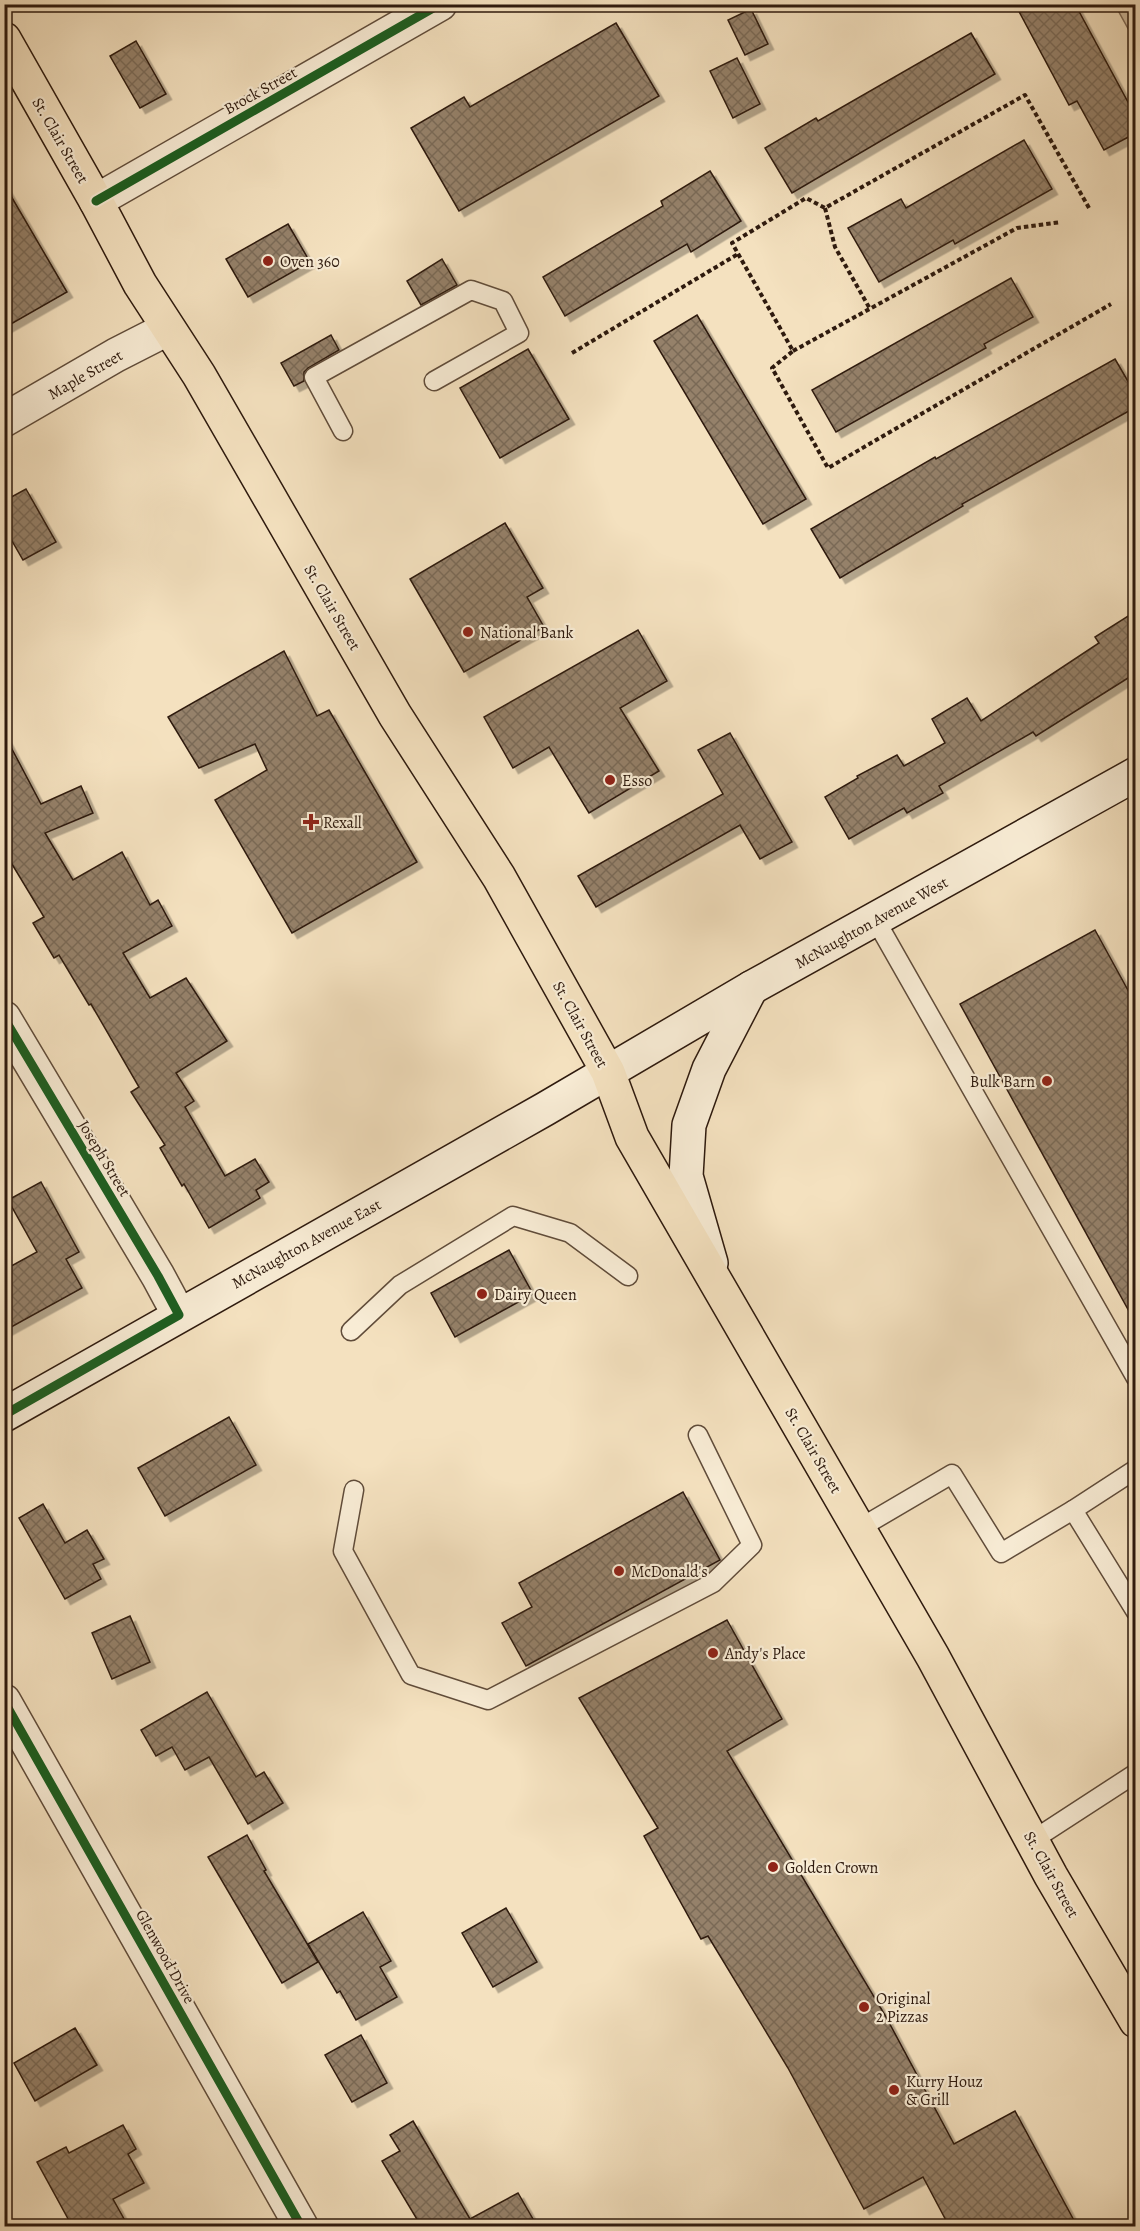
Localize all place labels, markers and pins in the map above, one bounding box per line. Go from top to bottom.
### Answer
place label: Oven 360 [280,251,340,273]
marker: Oven 360 [261,254,275,268]
place label: National Bank [480,622,573,644]
marker: National Bank [461,625,475,639]
place label: Esso [622,770,652,792]
marker: Esso [603,773,617,787]
place label: Rexall [323,812,362,834]
marker: Rexall [304,815,318,829]
place label: Bulk Barn [970,1071,1035,1093]
marker: Bulk Barn [1040,1074,1054,1088]
place label: Dairy Queen [494,1284,577,1306]
marker: Dairy Queen [475,1287,489,1301]
place label: McDonald's [631,1561,708,1583]
marker: McDonald's [612,1564,626,1578]
place label: Andy's Place [724,1643,806,1665]
marker: Andy's Place [706,1646,720,1660]
place label: Golden Crown [785,1857,879,1879]
marker: Golden Crown [766,1860,780,1874]
place label: Original 2 Pizzas [876,1988,930,2028]
marker: Original 2 Pizzas [857,2000,871,2014]
place label: Kurry Houz & Grill [906,2071,983,2111]
marker: Kurry Houz & Grill [887,2083,901,2097]

